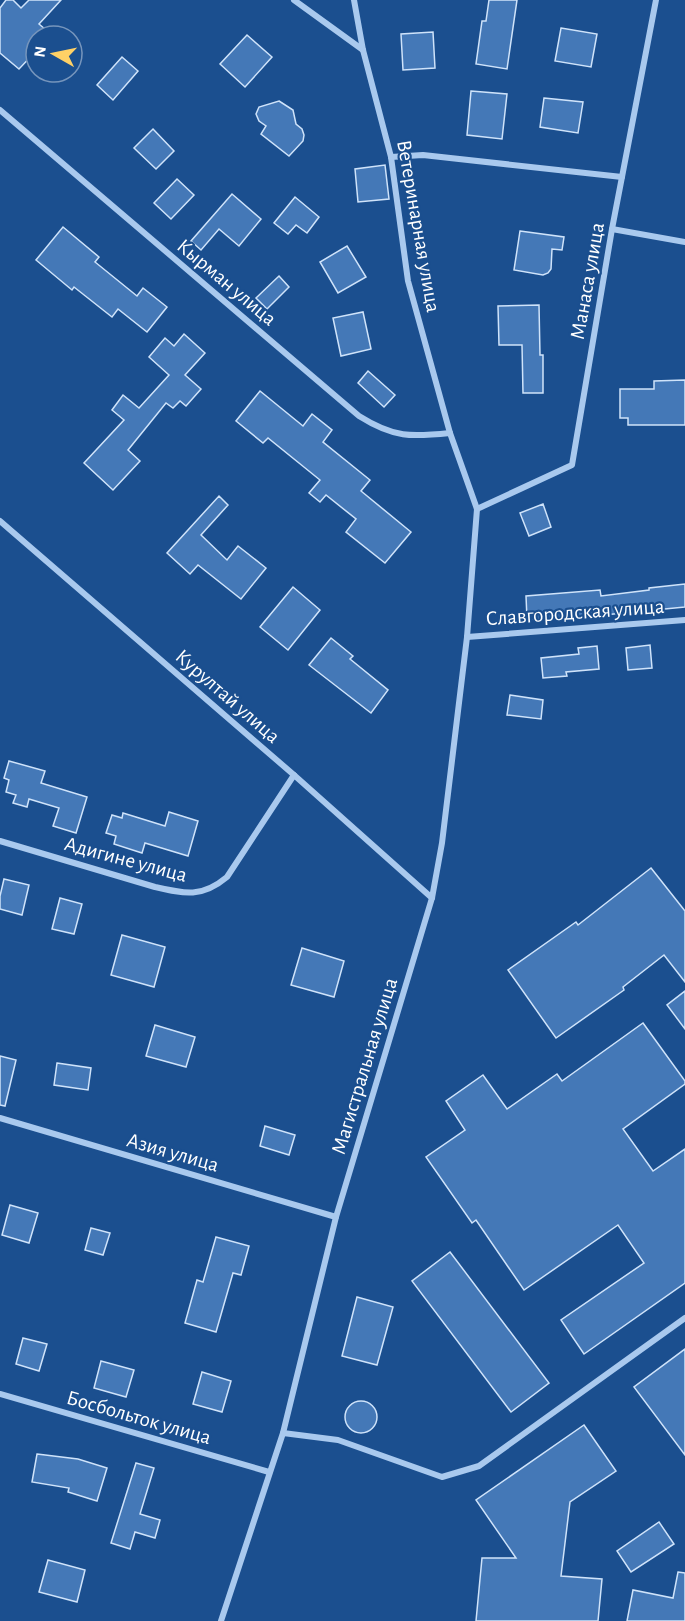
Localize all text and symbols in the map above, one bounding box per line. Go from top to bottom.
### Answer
north arrow [24,24,84,84]
text: N [31,45,49,59]
street label: Ветеринарная улица [393,138,444,314]
street label: Манаса улица [567,220,608,341]
street label: Кырман улица [173,235,281,330]
street label: Славгородская улица [485,596,665,629]
street label: Курултай улица [171,646,284,747]
street label: Адигине улица [62,833,190,886]
street label: Магистральная улица [328,975,401,1157]
street label: Азия улица [124,1129,222,1176]
street label: Босбольток улица [64,1387,214,1448]

